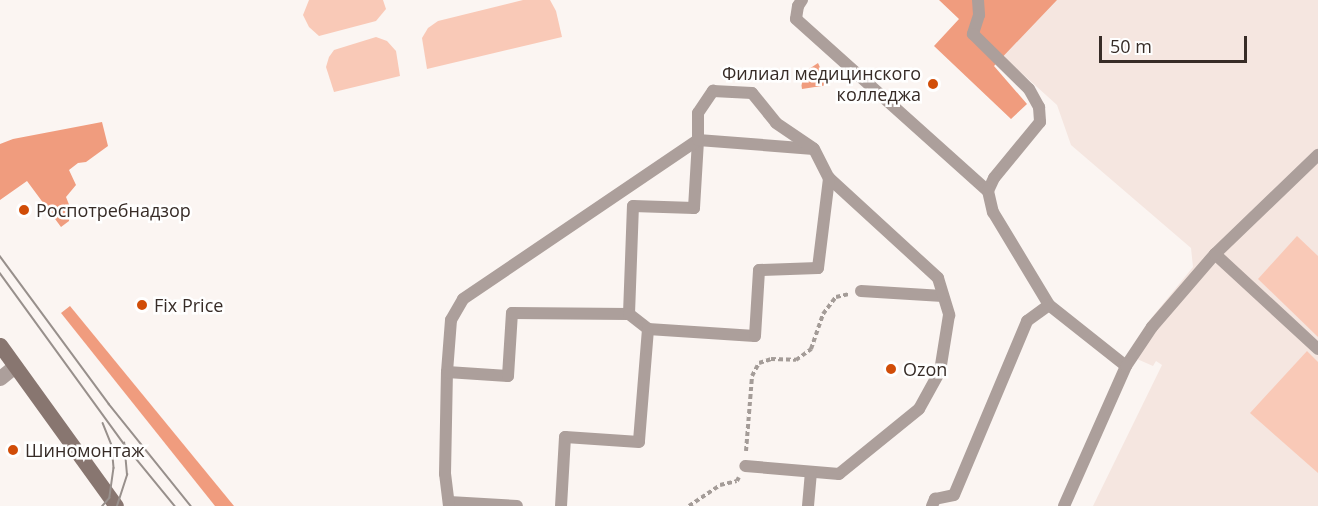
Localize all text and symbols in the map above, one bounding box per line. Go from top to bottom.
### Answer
scale bar [1102,24,1250,62]
text: 50 m [1110,34,1152,58]
place label: Филиал медицинского колледжа [722,63,921,106]
marker: Филиал медицинского колледжа [926,77,940,91]
place label: Роспотребнадзор [36,199,191,221]
marker: Роспотребнадзор [17,203,31,217]
place label: Fix Price [154,294,223,316]
marker: Fix Price [135,298,149,312]
place label: Ozon [903,358,947,380]
marker: Ozon [884,362,898,376]
place label: Шиномонтаж [25,439,144,461]
marker: Шиномонтаж [6,443,20,457]

